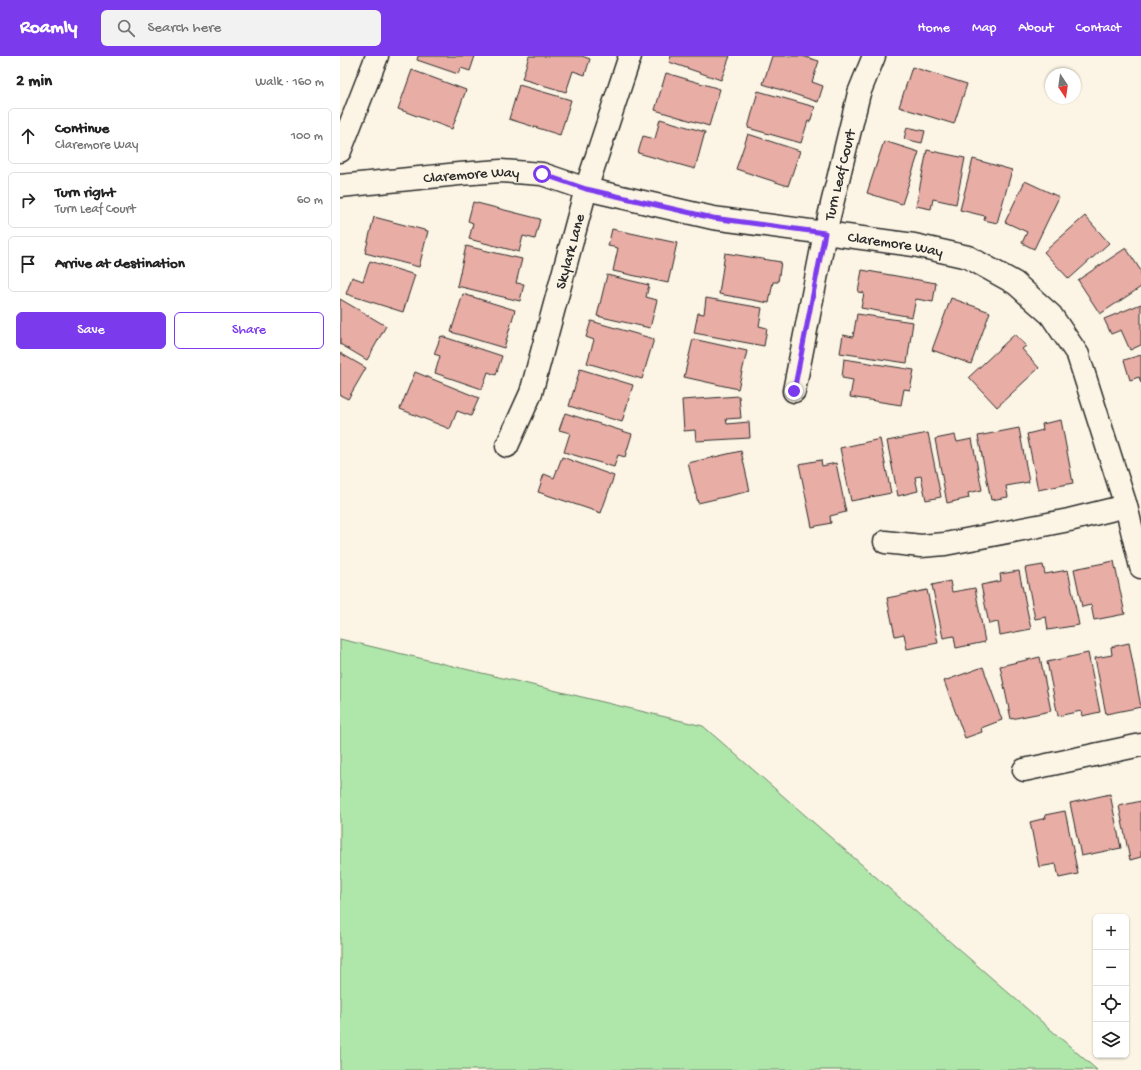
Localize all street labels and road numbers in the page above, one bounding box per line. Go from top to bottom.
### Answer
street label: Turn Leaf Court [821,126,861,223]
street label: Claremore Way [423,164,521,189]
street label: Skylark Lane [552,212,590,291]
street label: Claremore Way [847,229,945,262]

